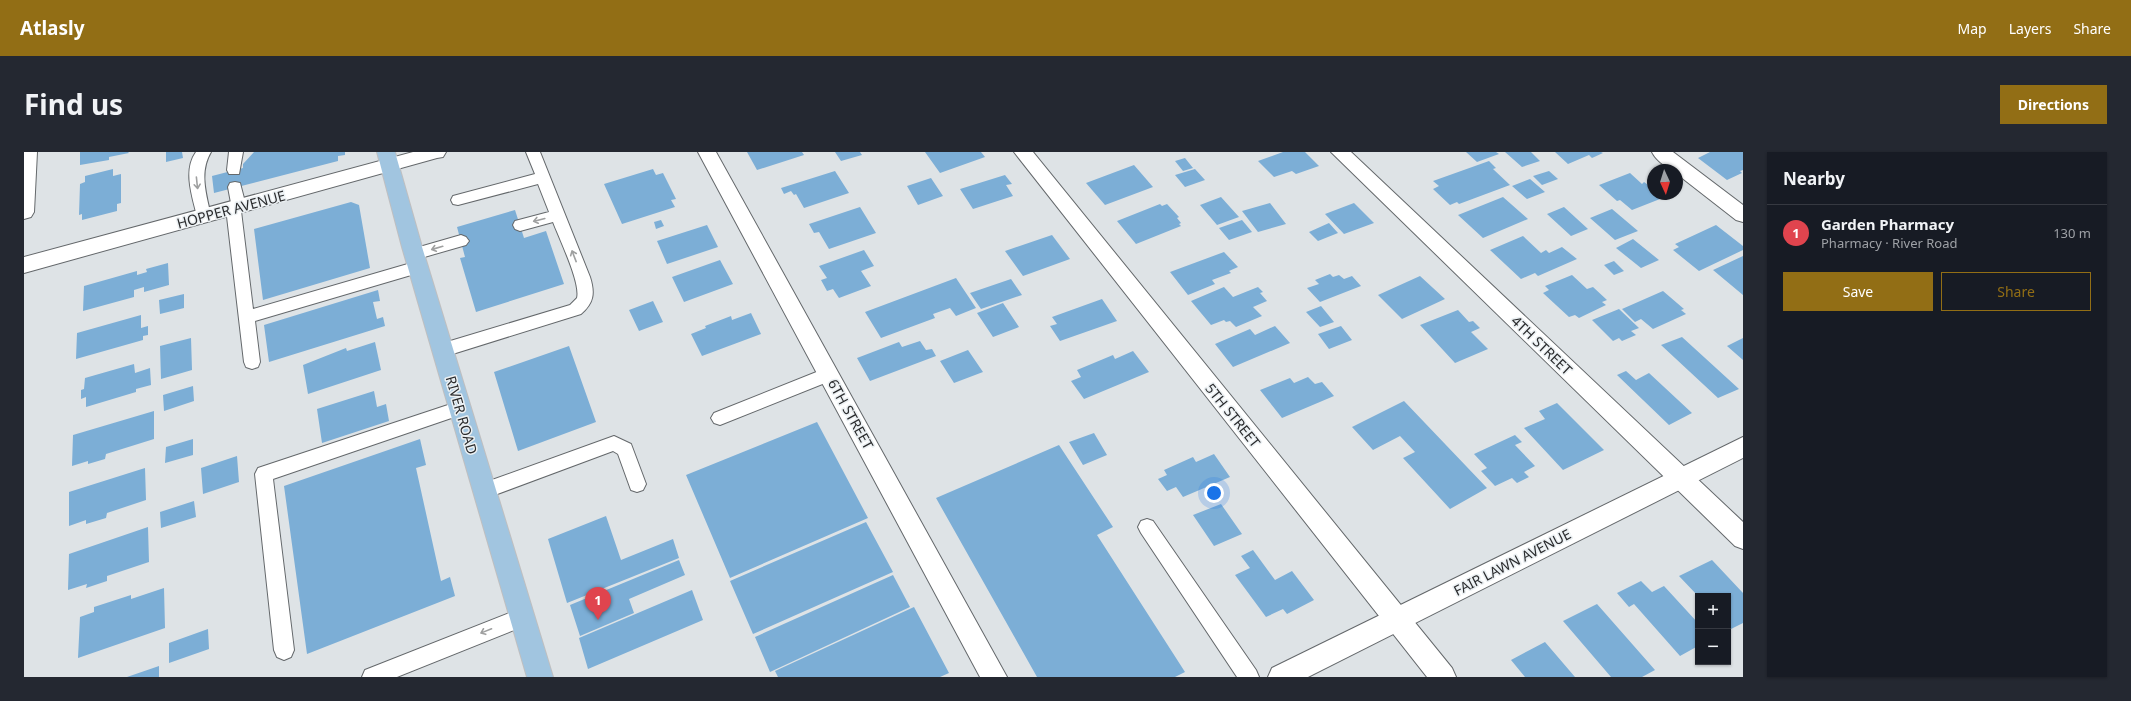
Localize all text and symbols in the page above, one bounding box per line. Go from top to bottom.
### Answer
text: Atlasly [20,15,85,41]
text: Map [1958,19,1987,38]
text: Layers [2009,19,2051,38]
text: Share [2073,19,2111,38]
text: Find us [24,85,123,123]
button: Directions [2000,85,2107,124]
north arrow [1647,164,1683,200]
text: Nearby [1783,167,1845,190]
one-way arrow [194,177,201,190]
street label: HOPPER AVENUE [175,185,287,233]
text: Garden Pharmacy [1821,214,1954,234]
one-way arrow [533,216,546,224]
text: 1 [1792,224,1800,242]
text: 130 m [2053,224,2091,242]
text: Pharmacy · River Road [1821,234,1958,252]
one-way arrow [431,245,444,252]
one-way arrow [570,251,578,263]
button: Save [1783,272,1933,311]
button: Share [1941,272,2091,311]
street label: 4TH STREET [1508,311,1577,379]
street label: RIVER ROAD [442,374,482,456]
street label: 6TH STREET [824,376,878,453]
street label: 5TH STREET [1201,379,1265,451]
your location [1204,483,1224,503]
street label: FAIR LAWN AVENUE [1450,524,1574,600]
pin: 1 [585,587,611,620]
map controls [1695,593,1731,665]
button: + [1695,593,1731,629]
one-way arrow [480,628,492,635]
button: − [1695,629,1731,665]

